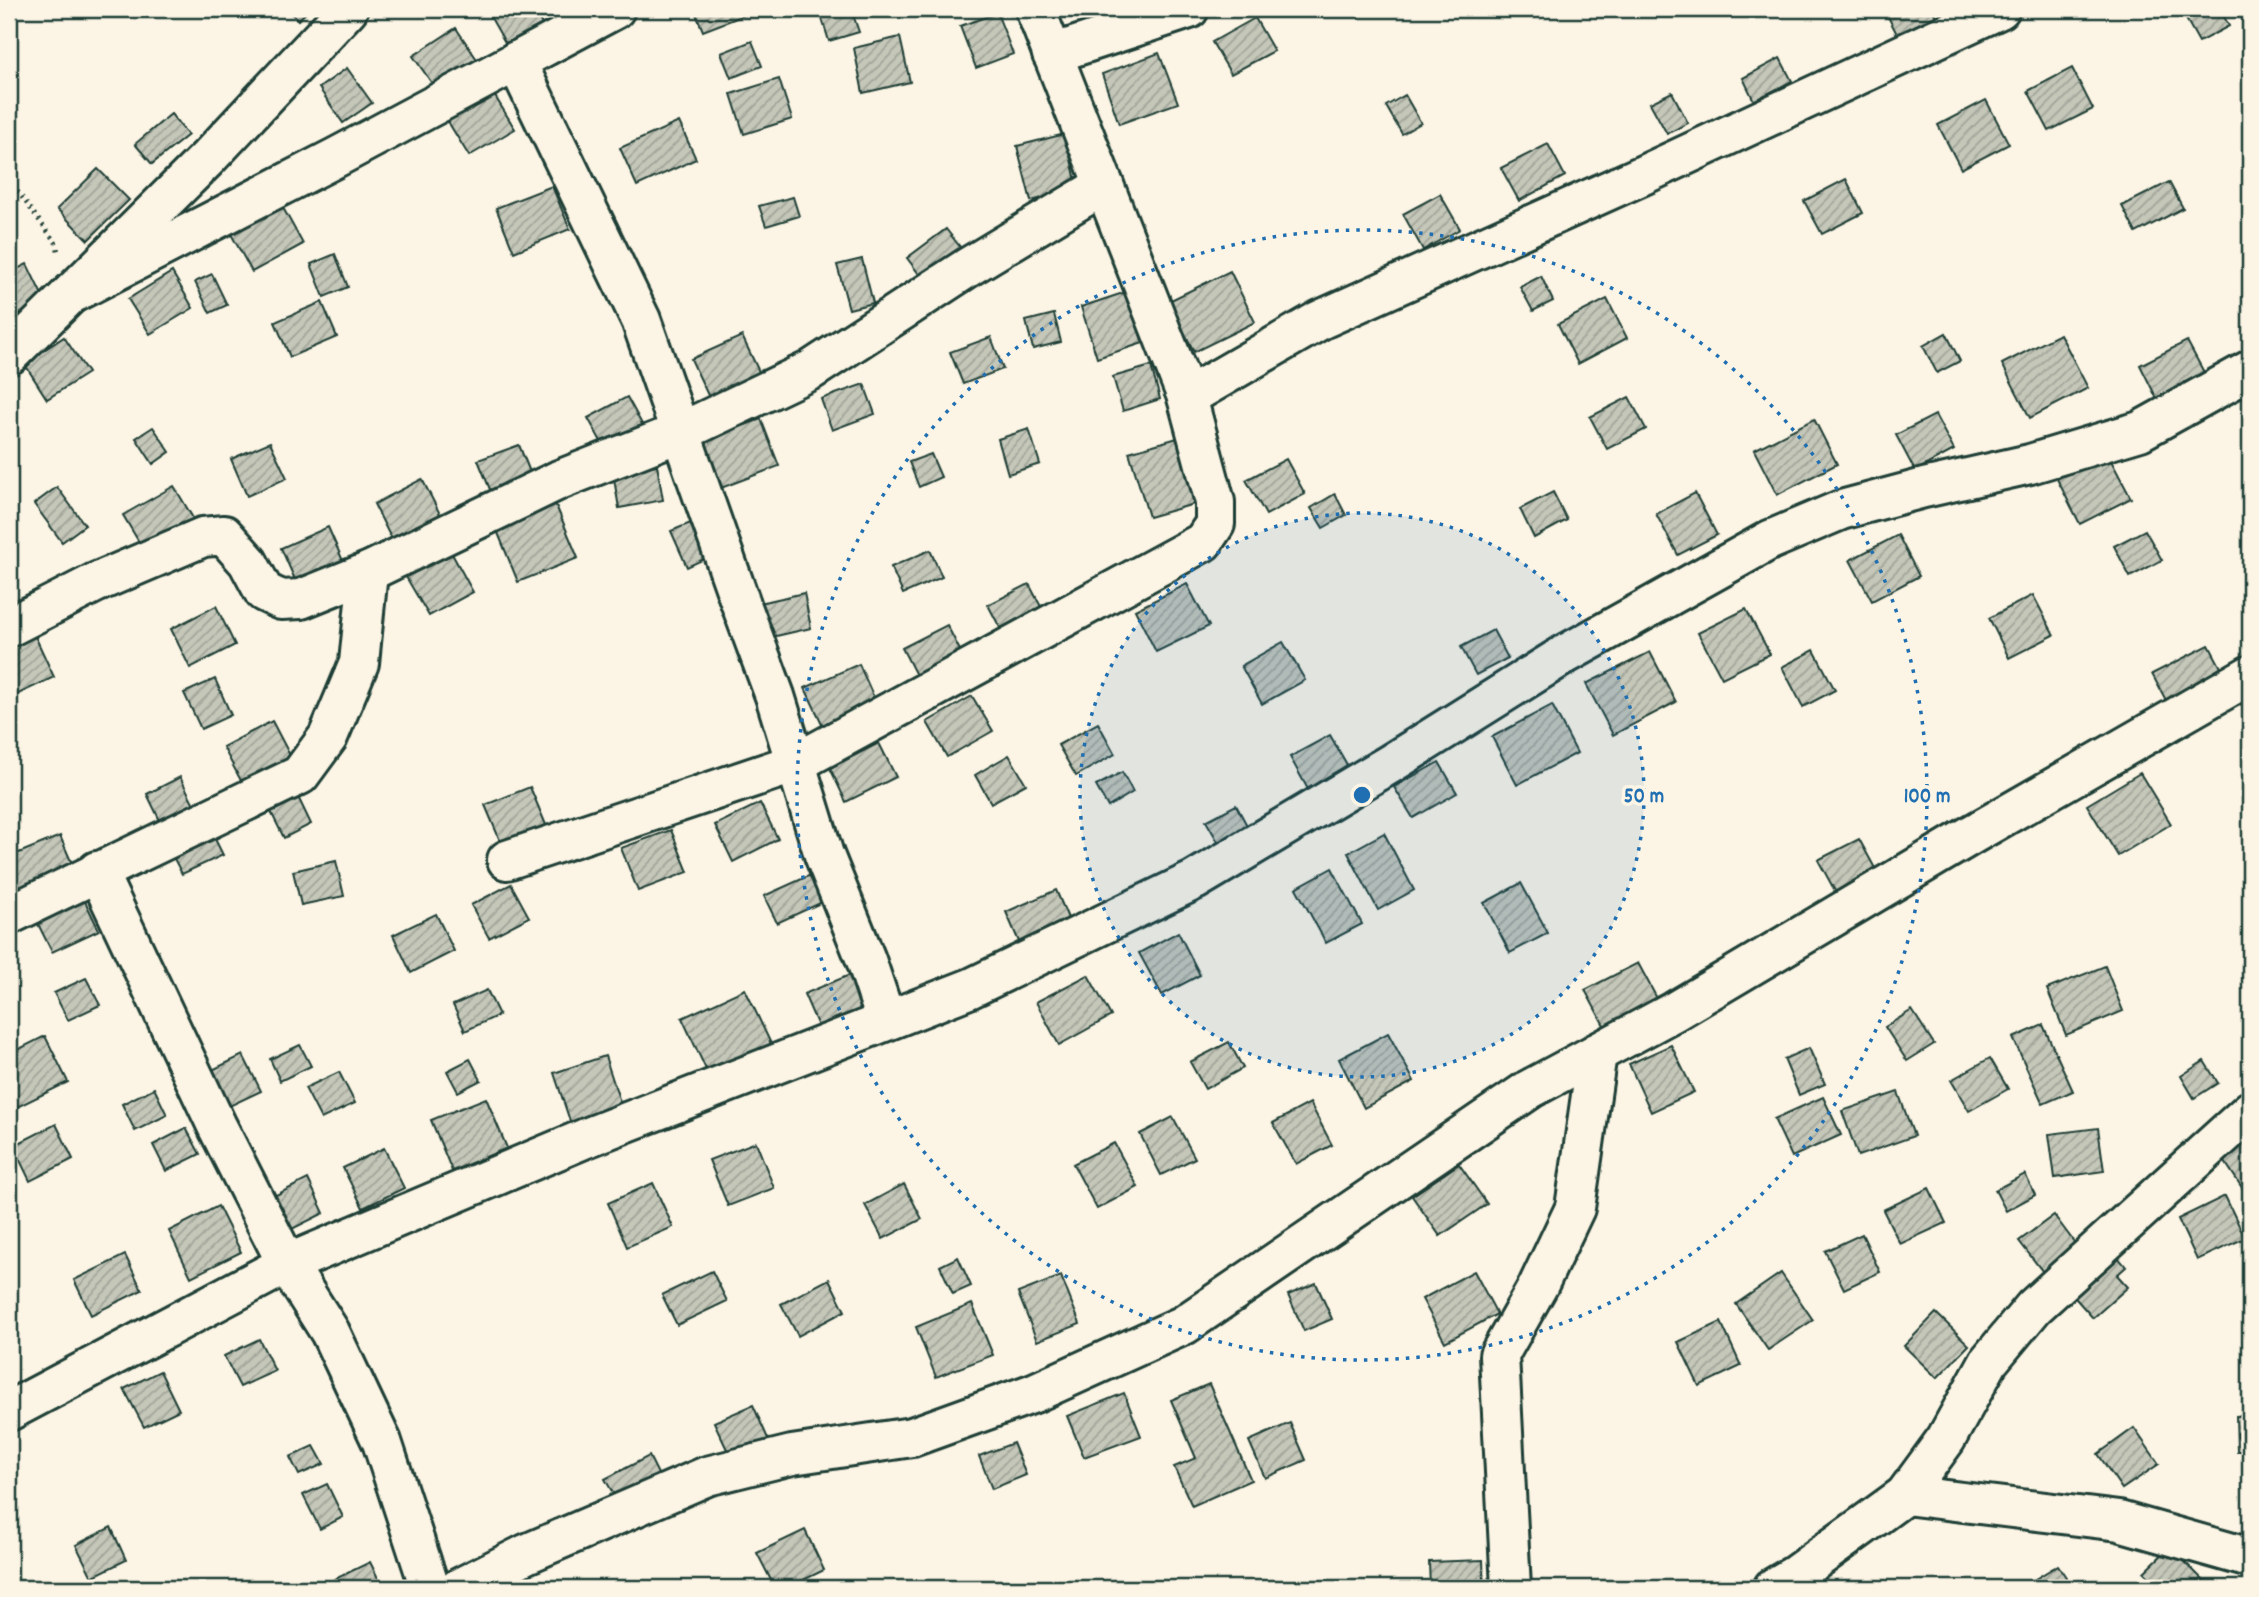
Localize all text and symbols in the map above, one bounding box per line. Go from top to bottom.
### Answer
centre of rings [1350,783,1374,807]
text: 50 m [1624,783,1664,813]
text: 100 m [1904,783,1950,813]

